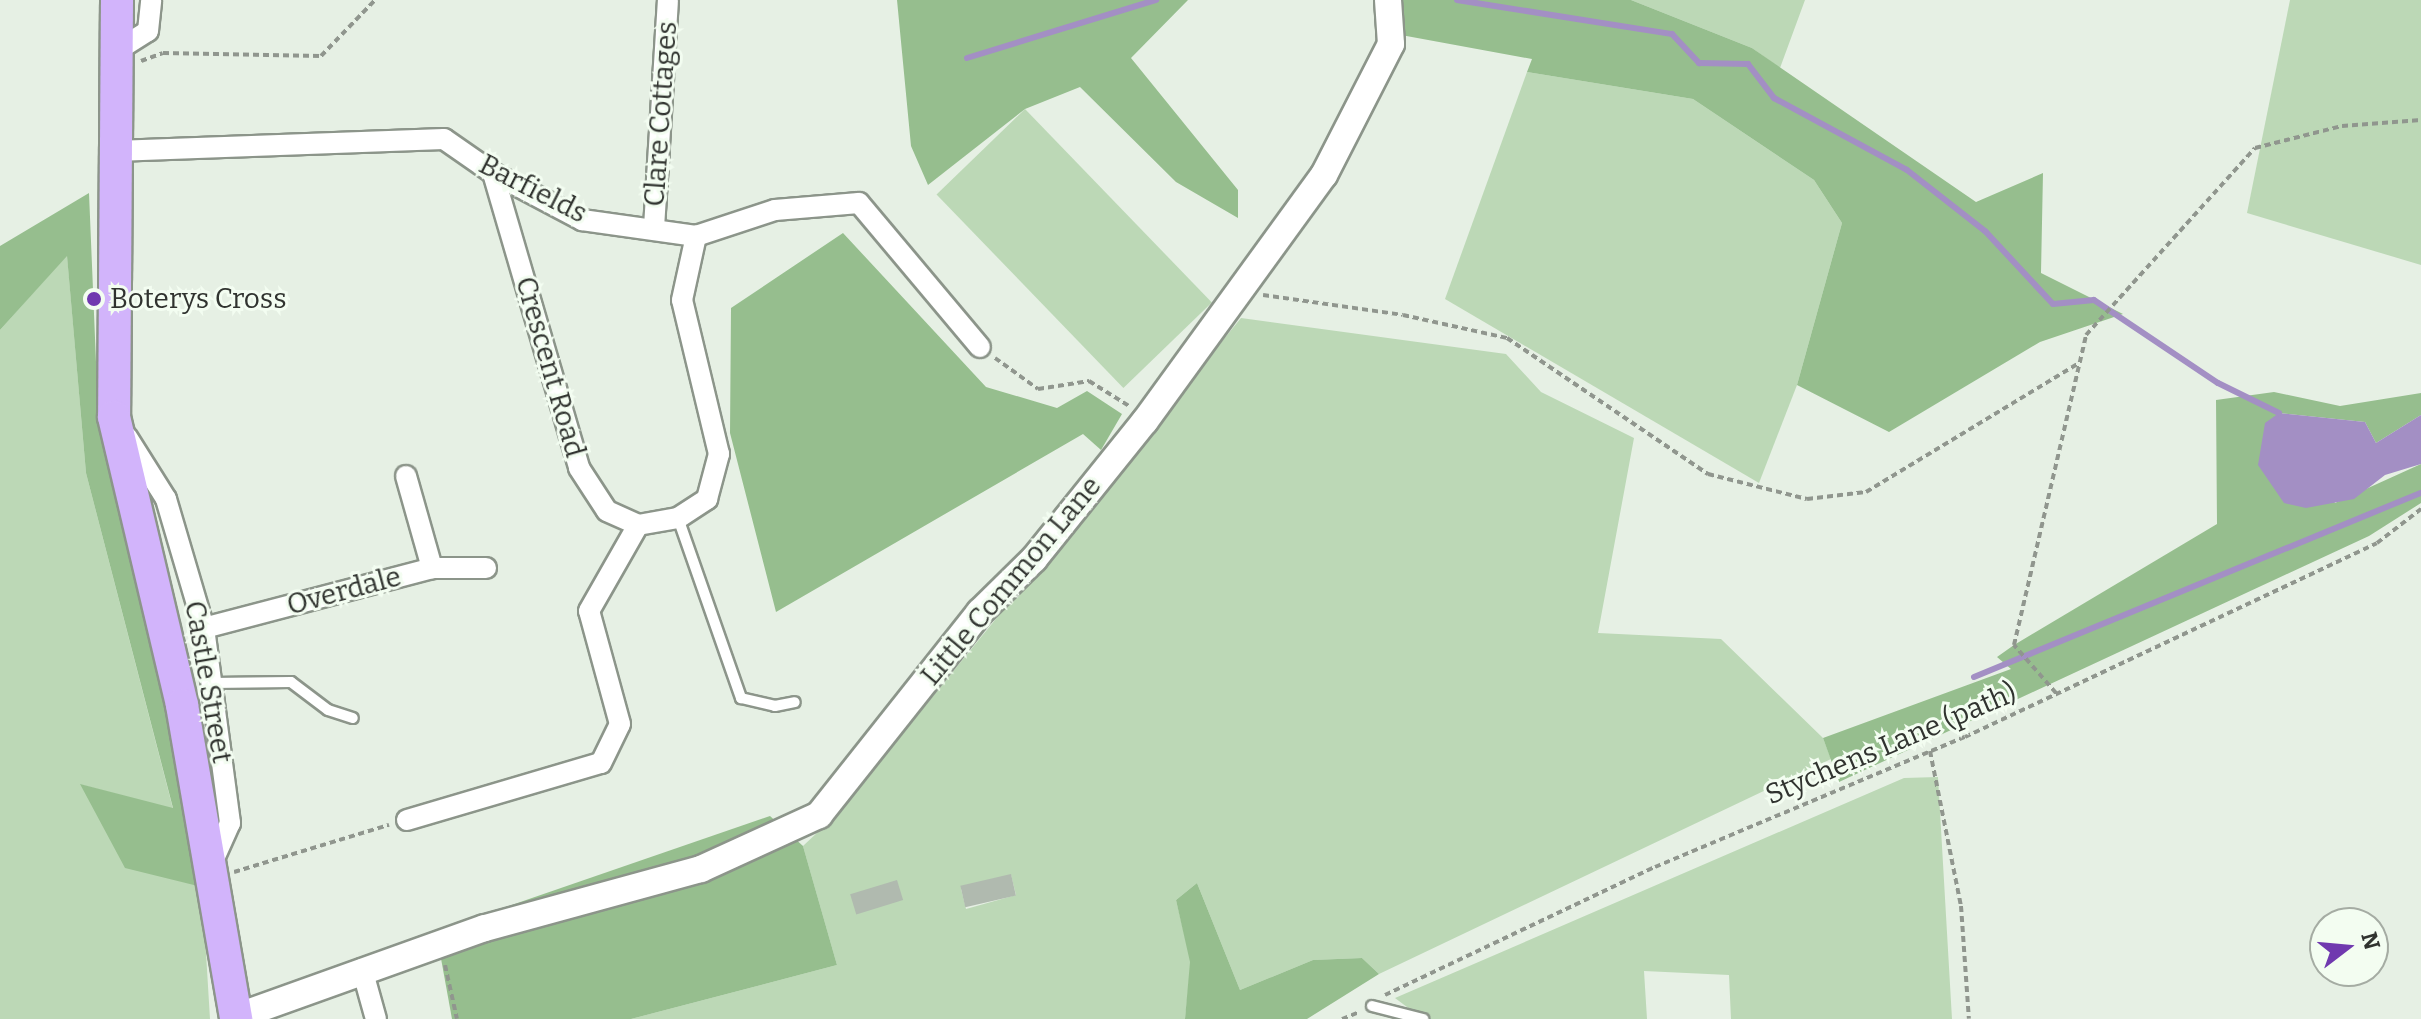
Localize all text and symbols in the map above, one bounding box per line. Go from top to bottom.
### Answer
street label: Clare Cottages [638,20,684,208]
street label: Barfields [473,148,593,230]
street label: Crescent Road [508,273,592,461]
place label: Boterys Cross [110,282,287,316]
marker: Boterys Cross [85,290,103,308]
street label: Little Common Lane [914,470,1108,692]
street label: Overdale [283,560,405,622]
street label: Castle Street [177,598,239,766]
street label: Stychens Lane (path) [1760,676,2022,812]
north arrow [2309,907,2389,987]
text: N [2355,929,2386,953]

